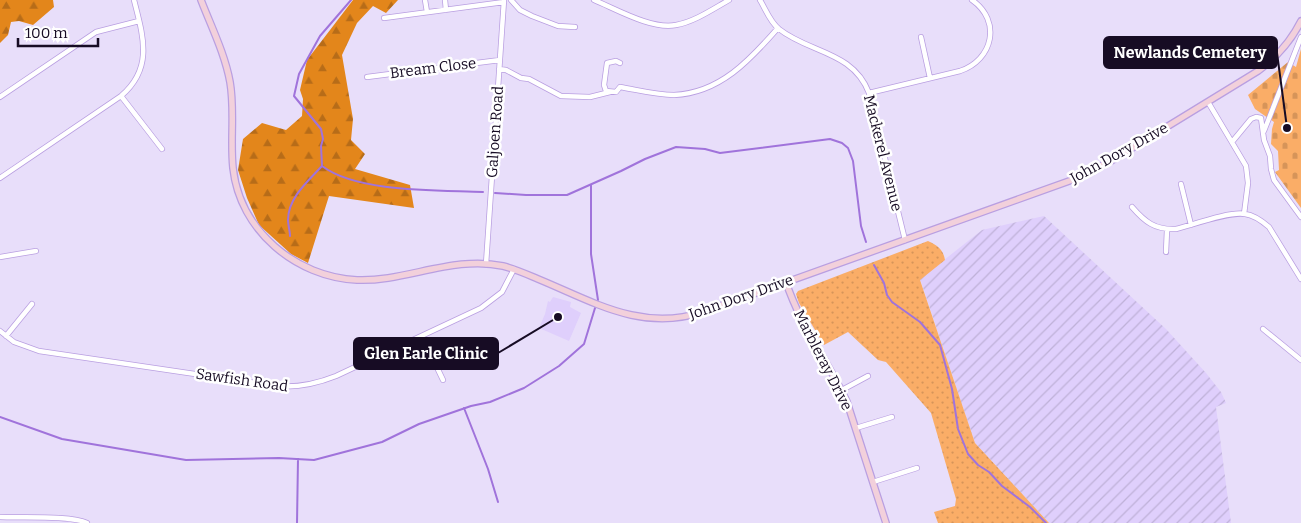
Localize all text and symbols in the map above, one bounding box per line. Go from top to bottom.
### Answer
scale bar [18,15,98,47]
text: 100 m [25,24,68,42]
callout: Newlands Cemetery [1104,37,1277,68]
text: Newlands Cemetery [1114,43,1267,62]
street label: Bream Close [389,54,477,82]
street label: Galjoen Road [483,85,507,179]
street label: Mackerel Avenue [860,93,906,213]
street label: John Dory Drive [1066,119,1171,188]
street label: John Dory Drive [685,271,796,324]
street label: Marbleray Drive [790,307,856,413]
callout: Glen Earle Clinic [354,338,498,369]
text: Glen Earle Clinic [364,344,488,363]
street label: Sawfish Road [195,365,289,395]

